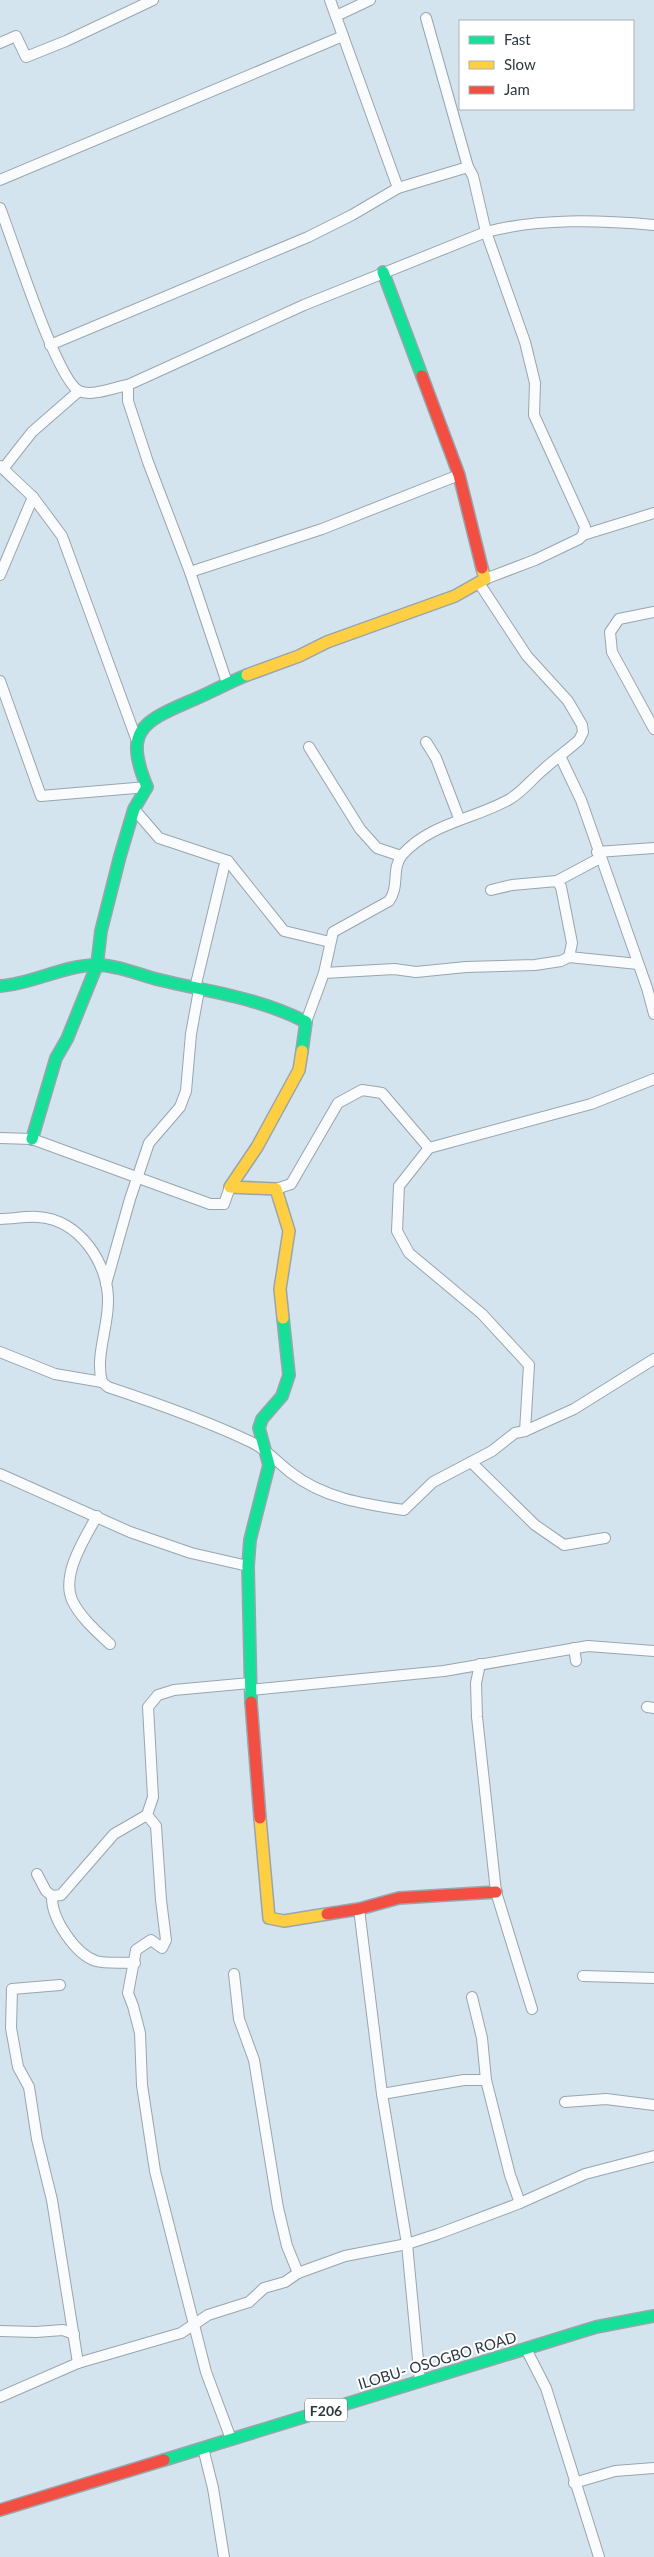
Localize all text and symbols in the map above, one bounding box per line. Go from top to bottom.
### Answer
legend [459,20,634,110]
text: Fast [504,30,531,48]
text: Slow [504,55,536,73]
text: Jam [504,80,530,98]
street label: ILOBU- OSOGBO ROAD [356,2327,518,2393]
road number: F206 [305,2398,347,2422]

